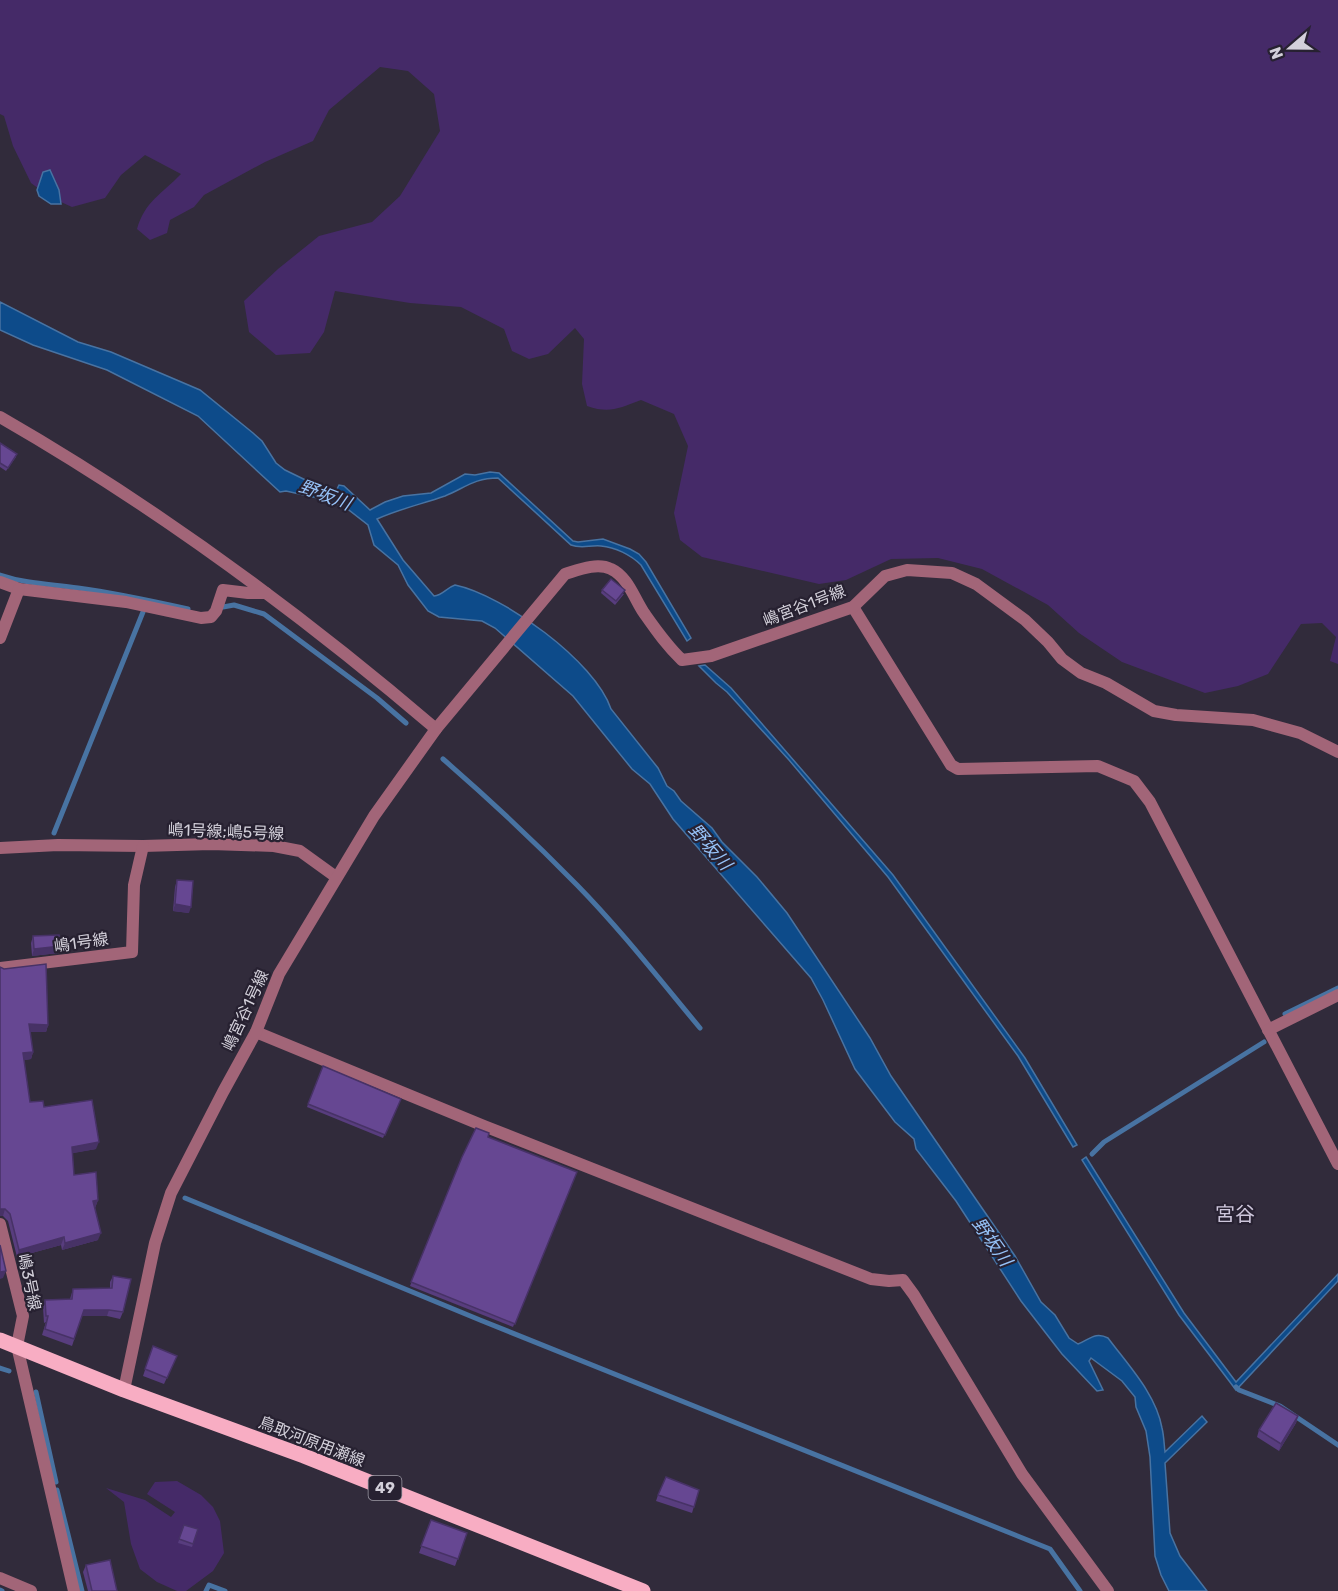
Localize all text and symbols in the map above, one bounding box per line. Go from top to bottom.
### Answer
north arrow [1260,18,1320,78]
text: N [1265,44,1287,62]
water label: 野坂川 [296,475,356,516]
street label: 嶋宮谷1号線 [760,581,848,630]
water label: 野坂川 [684,819,737,876]
street label: 嶋1号線;嶋5号線 [167,820,285,843]
street label: 嶋1号線 [53,929,110,956]
street label: 嶋宮谷1号線 [218,967,272,1054]
district label: 宮谷 [1215,1202,1255,1226]
water label: 野坂川 [968,1214,1018,1272]
street label: 嶋3号線 [14,1252,45,1312]
street label: 鳥取河原用瀬線 [256,1413,368,1470]
road number: 49 [368,1476,402,1500]

